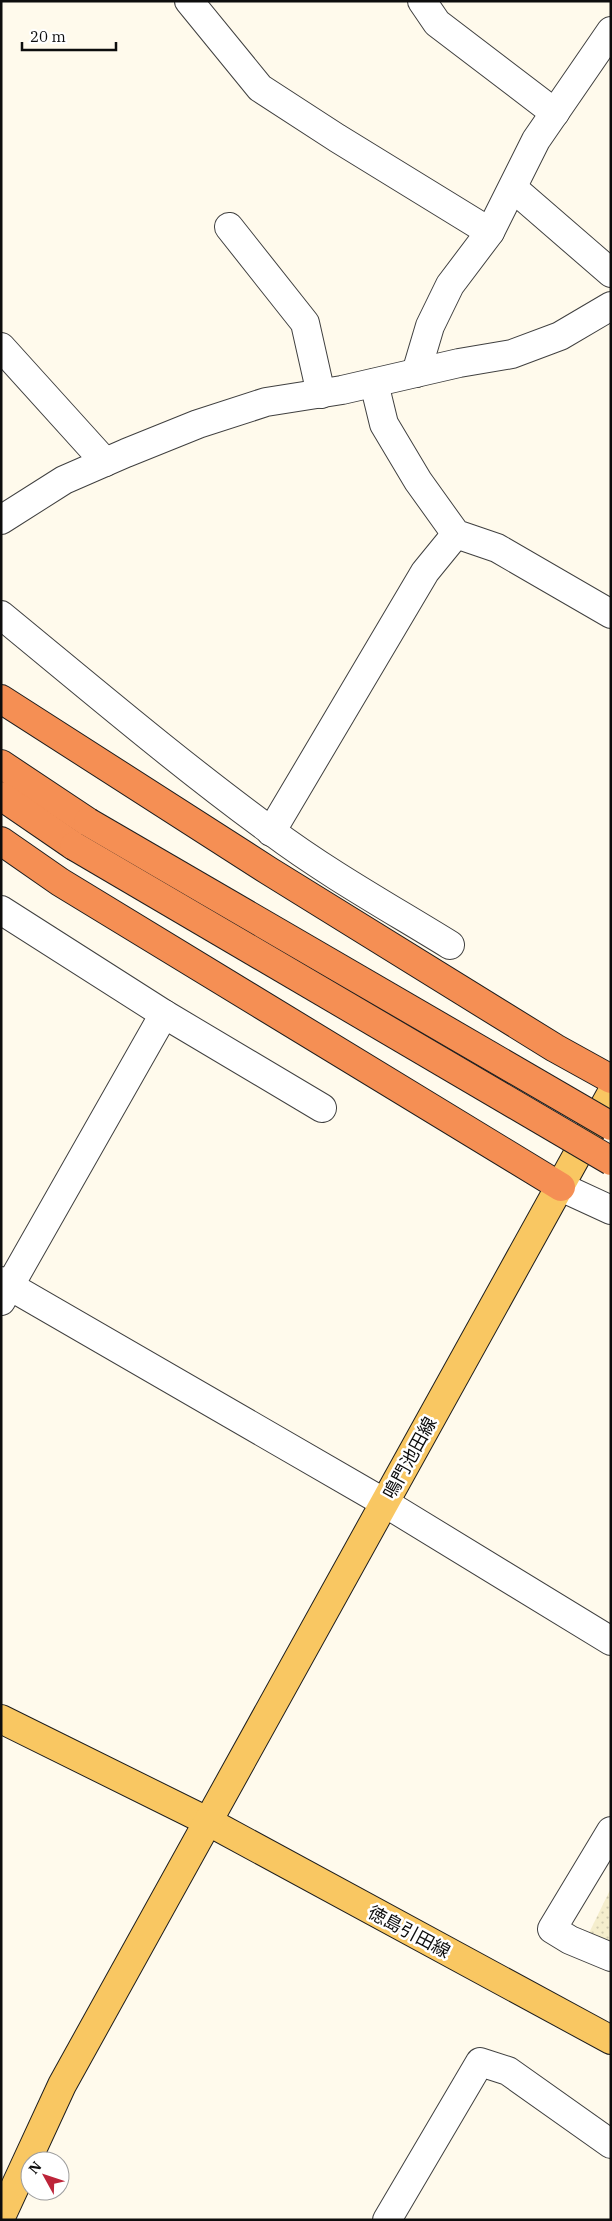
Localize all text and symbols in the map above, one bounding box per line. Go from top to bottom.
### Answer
scale bar [22,20,116,52]
text: 20 m [30,27,66,46]
street label: 鳴門池田線 [378,1413,441,1503]
street label: 徳島引田線 [364,1900,454,1963]
north arrow [20,2151,70,2201]
text: N [25,2158,45,2178]

